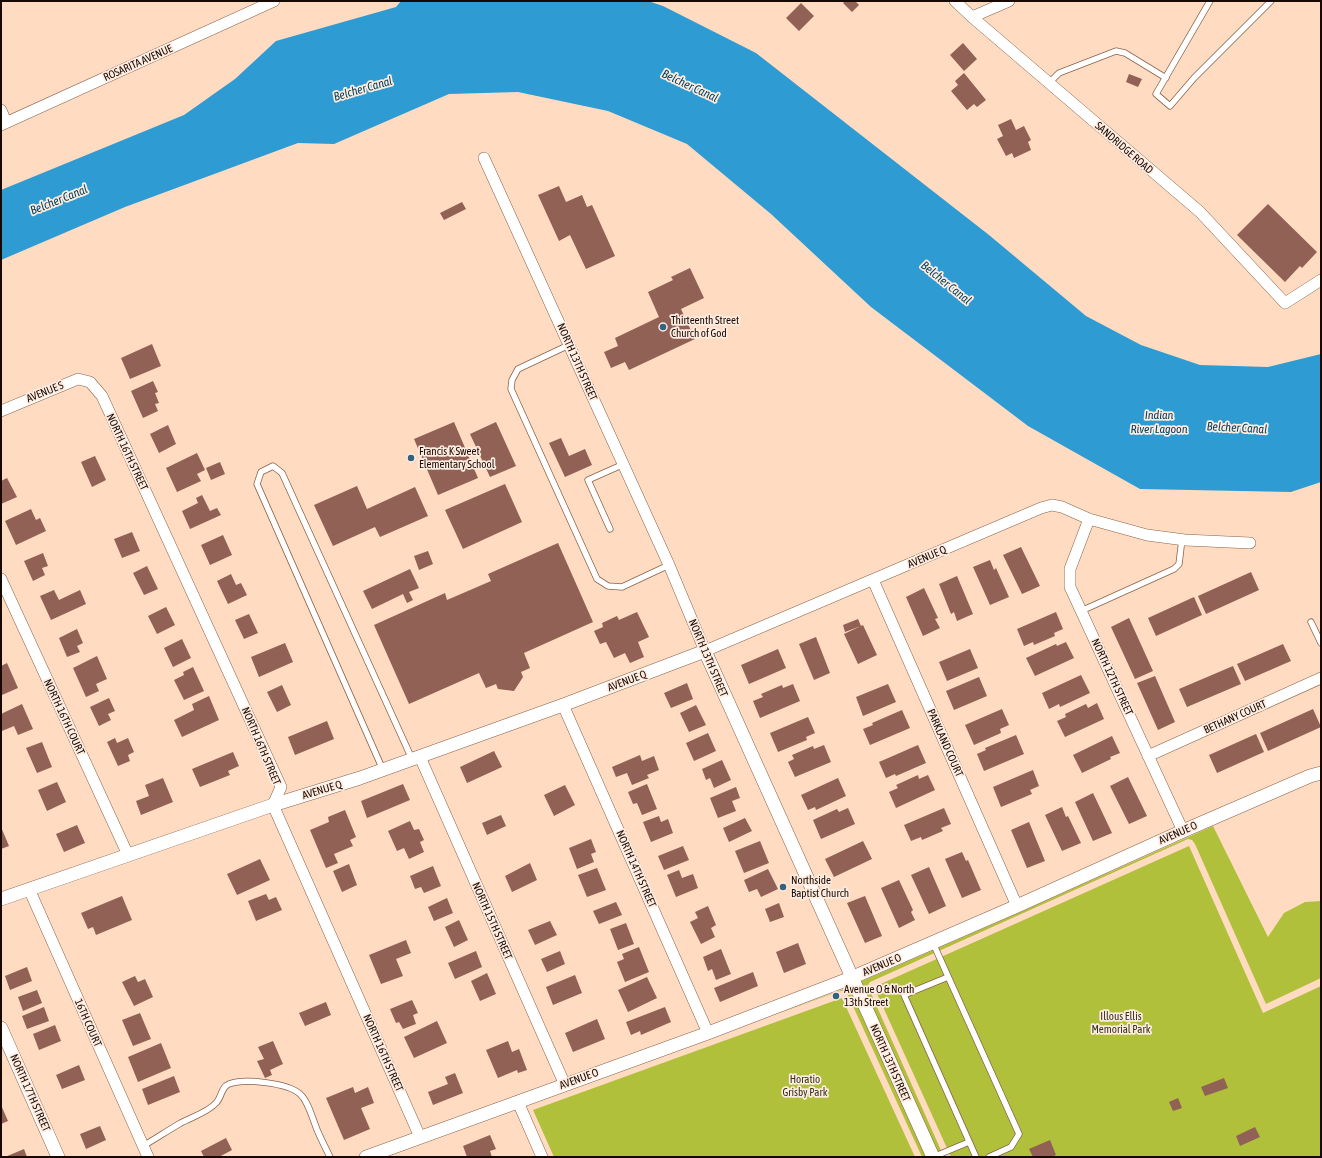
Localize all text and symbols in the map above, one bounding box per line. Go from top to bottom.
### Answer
street label: ROSARITA AVENUE [101,42,175,84]
water label: Belcher Canal [660,67,720,105]
water label: Belcher Canal [332,74,394,104]
street label: SANDRIDGE ROAD [1092,119,1156,177]
water label: Belcher Canal [28,182,90,218]
water label: Belcher Canal [918,258,974,308]
place label: Thirteenth Street Church of God [671,314,739,340]
street label: NORTH 13TH STREET [554,321,600,403]
marker: Thirteenth Street Church of God [658,322,668,332]
street label: AVENUE S [24,379,66,405]
water label: Indian River Lagoon [1131,408,1187,436]
street label: NORTH 16TH STREET [103,411,151,493]
water label: Belcher Canal [1206,419,1268,437]
place label: Francis K Sweet Elementary School [419,445,495,471]
marker: Francis K Sweet Elementary School [406,453,416,463]
street label: AVENUE Q [906,543,948,571]
street label: NORTH 13TH STREET [686,617,730,699]
street label: NORTH 12TH STREET [1088,636,1136,718]
street label: AVENUE Q [606,668,648,694]
street label: NORTH 16TH COURT [41,677,87,757]
street label: BETHANY COURT [1202,697,1268,737]
street label: NORTH 16TH STREET [239,705,283,787]
street label: PARKLAND COURT [924,707,966,779]
street label: AVENUE Q [301,778,343,802]
street label: AVENUE O [1157,819,1199,847]
street label: NORTH 14TH STREET [613,828,659,910]
place label: Northside Baptist Church [791,874,849,900]
street label: NORTH 15TH STREET [469,880,515,962]
marker: Northside Baptist Church [778,882,788,892]
street label: AVENUE O [861,951,903,979]
place label: Avenue O & North 13th Street [844,983,914,1009]
marker: Avenue O & North 13th Street [831,991,841,1001]
street label: 16TH COURT [72,997,104,1049]
park label: Illous Ellis Memorial Park [1091,1010,1151,1036]
street label: NORTH 16TH STREET [360,1012,406,1094]
street label: NORTH 13TH STREET [867,1022,913,1104]
street label: NORTH 17TH STREET [7,1052,53,1134]
street label: AVENUE O [558,1066,600,1092]
park label: Horatio Grisby Park [782,1073,828,1099]

